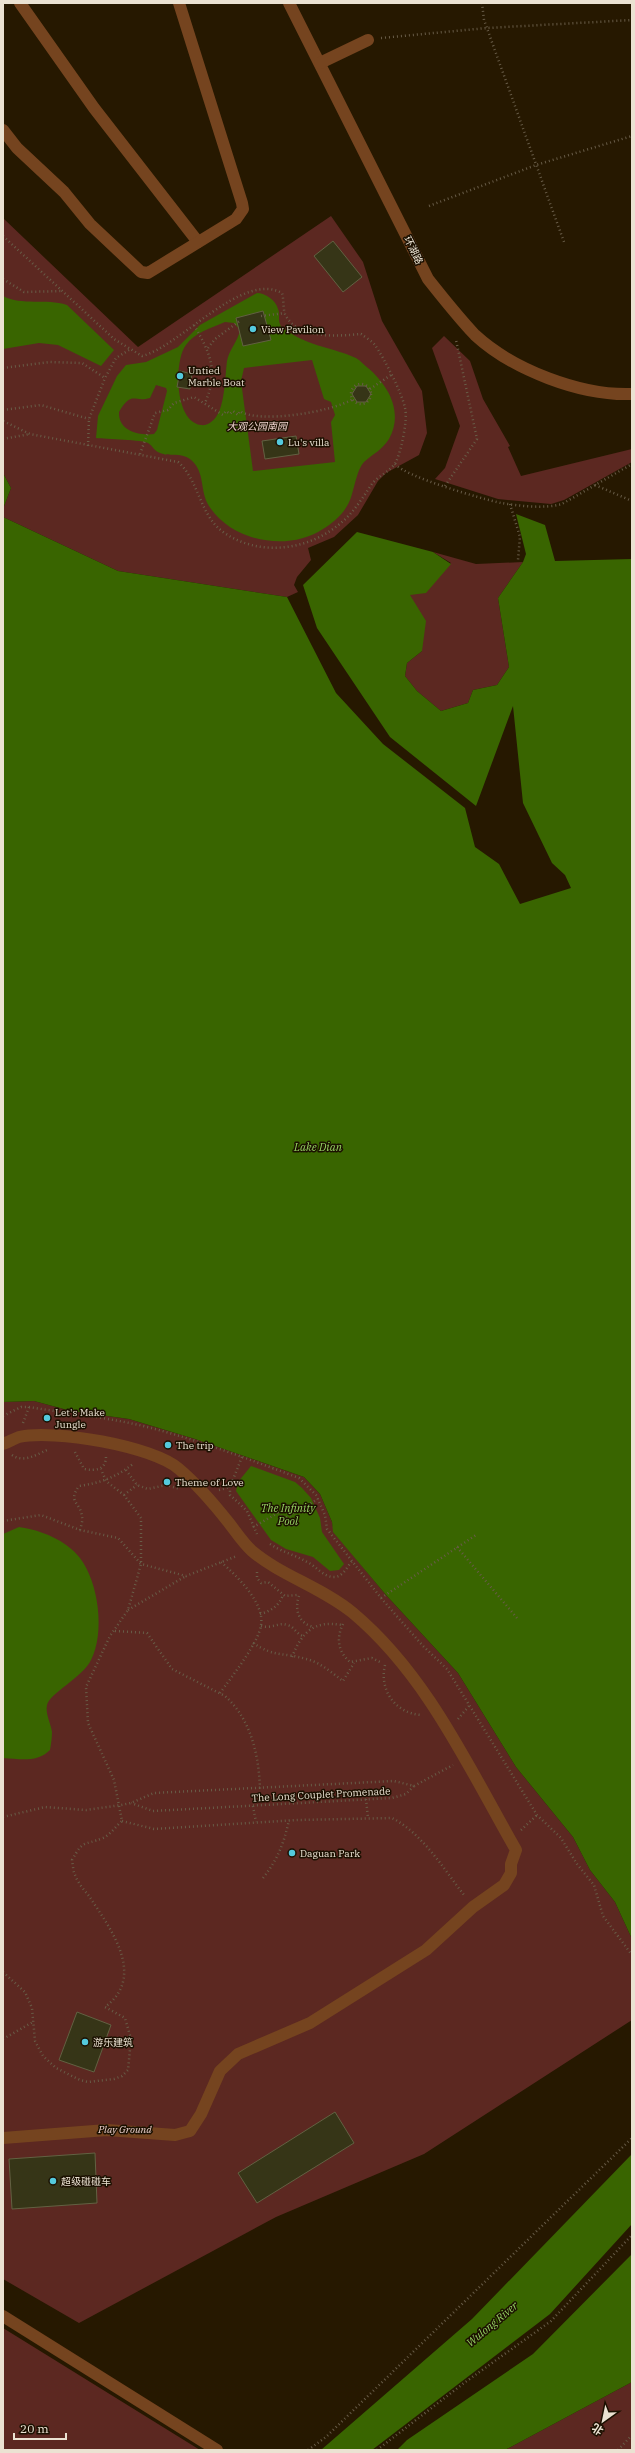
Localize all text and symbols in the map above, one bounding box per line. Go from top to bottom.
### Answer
street label: 环湖路 [401,234,426,267]
place label: View Pavilion [261,323,325,336]
marker: View Pavilion [248,324,258,334]
place label: Untied Marble Boat [188,364,245,389]
marker: Untied Marble Boat [175,371,185,381]
park label: 大观公园南园 [227,420,289,433]
place label: Lu's villa [288,436,330,449]
marker: Lu's villa [275,437,285,447]
water label: Lake Dian [293,1140,343,1154]
place label: Let's Make Jungle [55,1406,105,1431]
marker: Let's Make Jungle [42,1413,52,1423]
place label: The trip [176,1439,214,1452]
marker: The trip [163,1440,173,1450]
place label: Theme of Love [175,1476,244,1489]
marker: Theme of Love [162,1477,172,1487]
water label: The Infinity Pool [261,1501,316,1528]
street label: The Long Couplet Promenade [251,1784,391,1805]
place label: Daguan Park [300,1847,360,1860]
marker: Daguan Park [287,1848,297,1858]
place label: 游乐建筑 [93,2036,133,2049]
marker: 游乐建筑 [80,2037,90,2047]
park label: Play Ground [97,2123,152,2136]
place label: 超级碰碰车 [61,2175,111,2188]
marker: 超级碰碰车 [48,2176,58,2186]
water label: Wulong River [463,2298,522,2350]
north arrow [583,2401,623,2441]
scale bar [14,2415,66,2441]
text: 20 m [20,2421,49,2436]
text: 北 [589,2421,606,2438]

